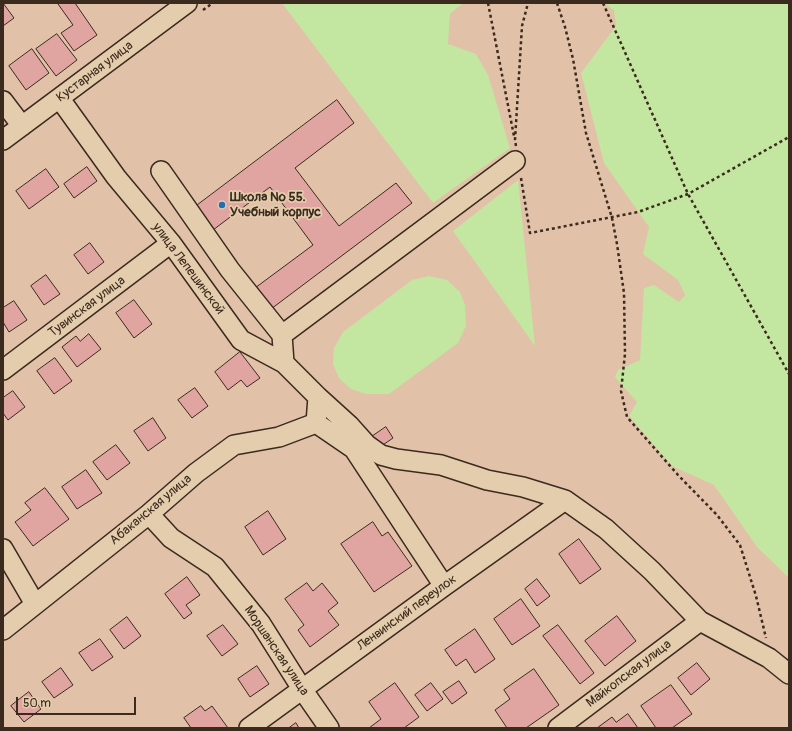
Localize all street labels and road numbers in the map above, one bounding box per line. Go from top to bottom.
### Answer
street label: Кустарная улица [54,38,136,106]
street label: улица Лепешинской [149,220,227,318]
street label: Тувинская улица [46,273,128,341]
street label: Абаканская улица [107,471,195,549]
street label: Ленвинский переулок [354,572,460,654]
street label: Моршанская улица [240,603,312,699]
street label: Майкопская улица [583,637,675,711]

